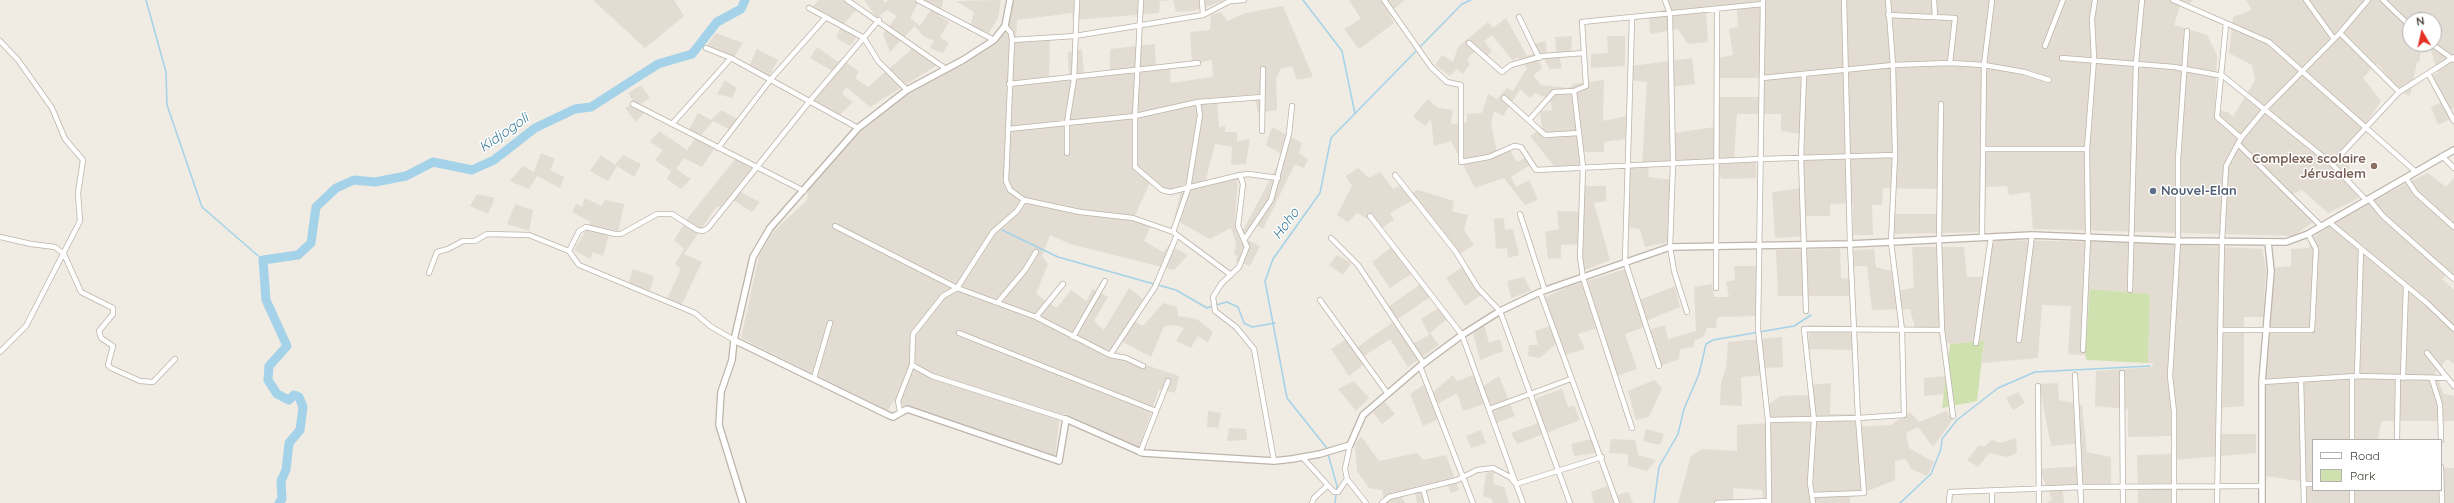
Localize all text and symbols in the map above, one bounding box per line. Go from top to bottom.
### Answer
north arrow [2402,12,2442,52]
text: N [2415,14,2425,29]
water label: Kidjogoli [476,110,532,156]
place label: Complexe scolaire Jérusalem [2252,151,2366,182]
marker: Complexe scolaire Jérusalem [2369,161,2379,171]
place label: Nouvel-Elan [2161,183,2237,199]
marker: Nouvel-Elan [2148,186,2158,196]
water label: Hoho [1269,205,1303,243]
legend [2312,439,2442,491]
text: Road [2350,448,2380,463]
text: Park [2350,468,2375,483]

